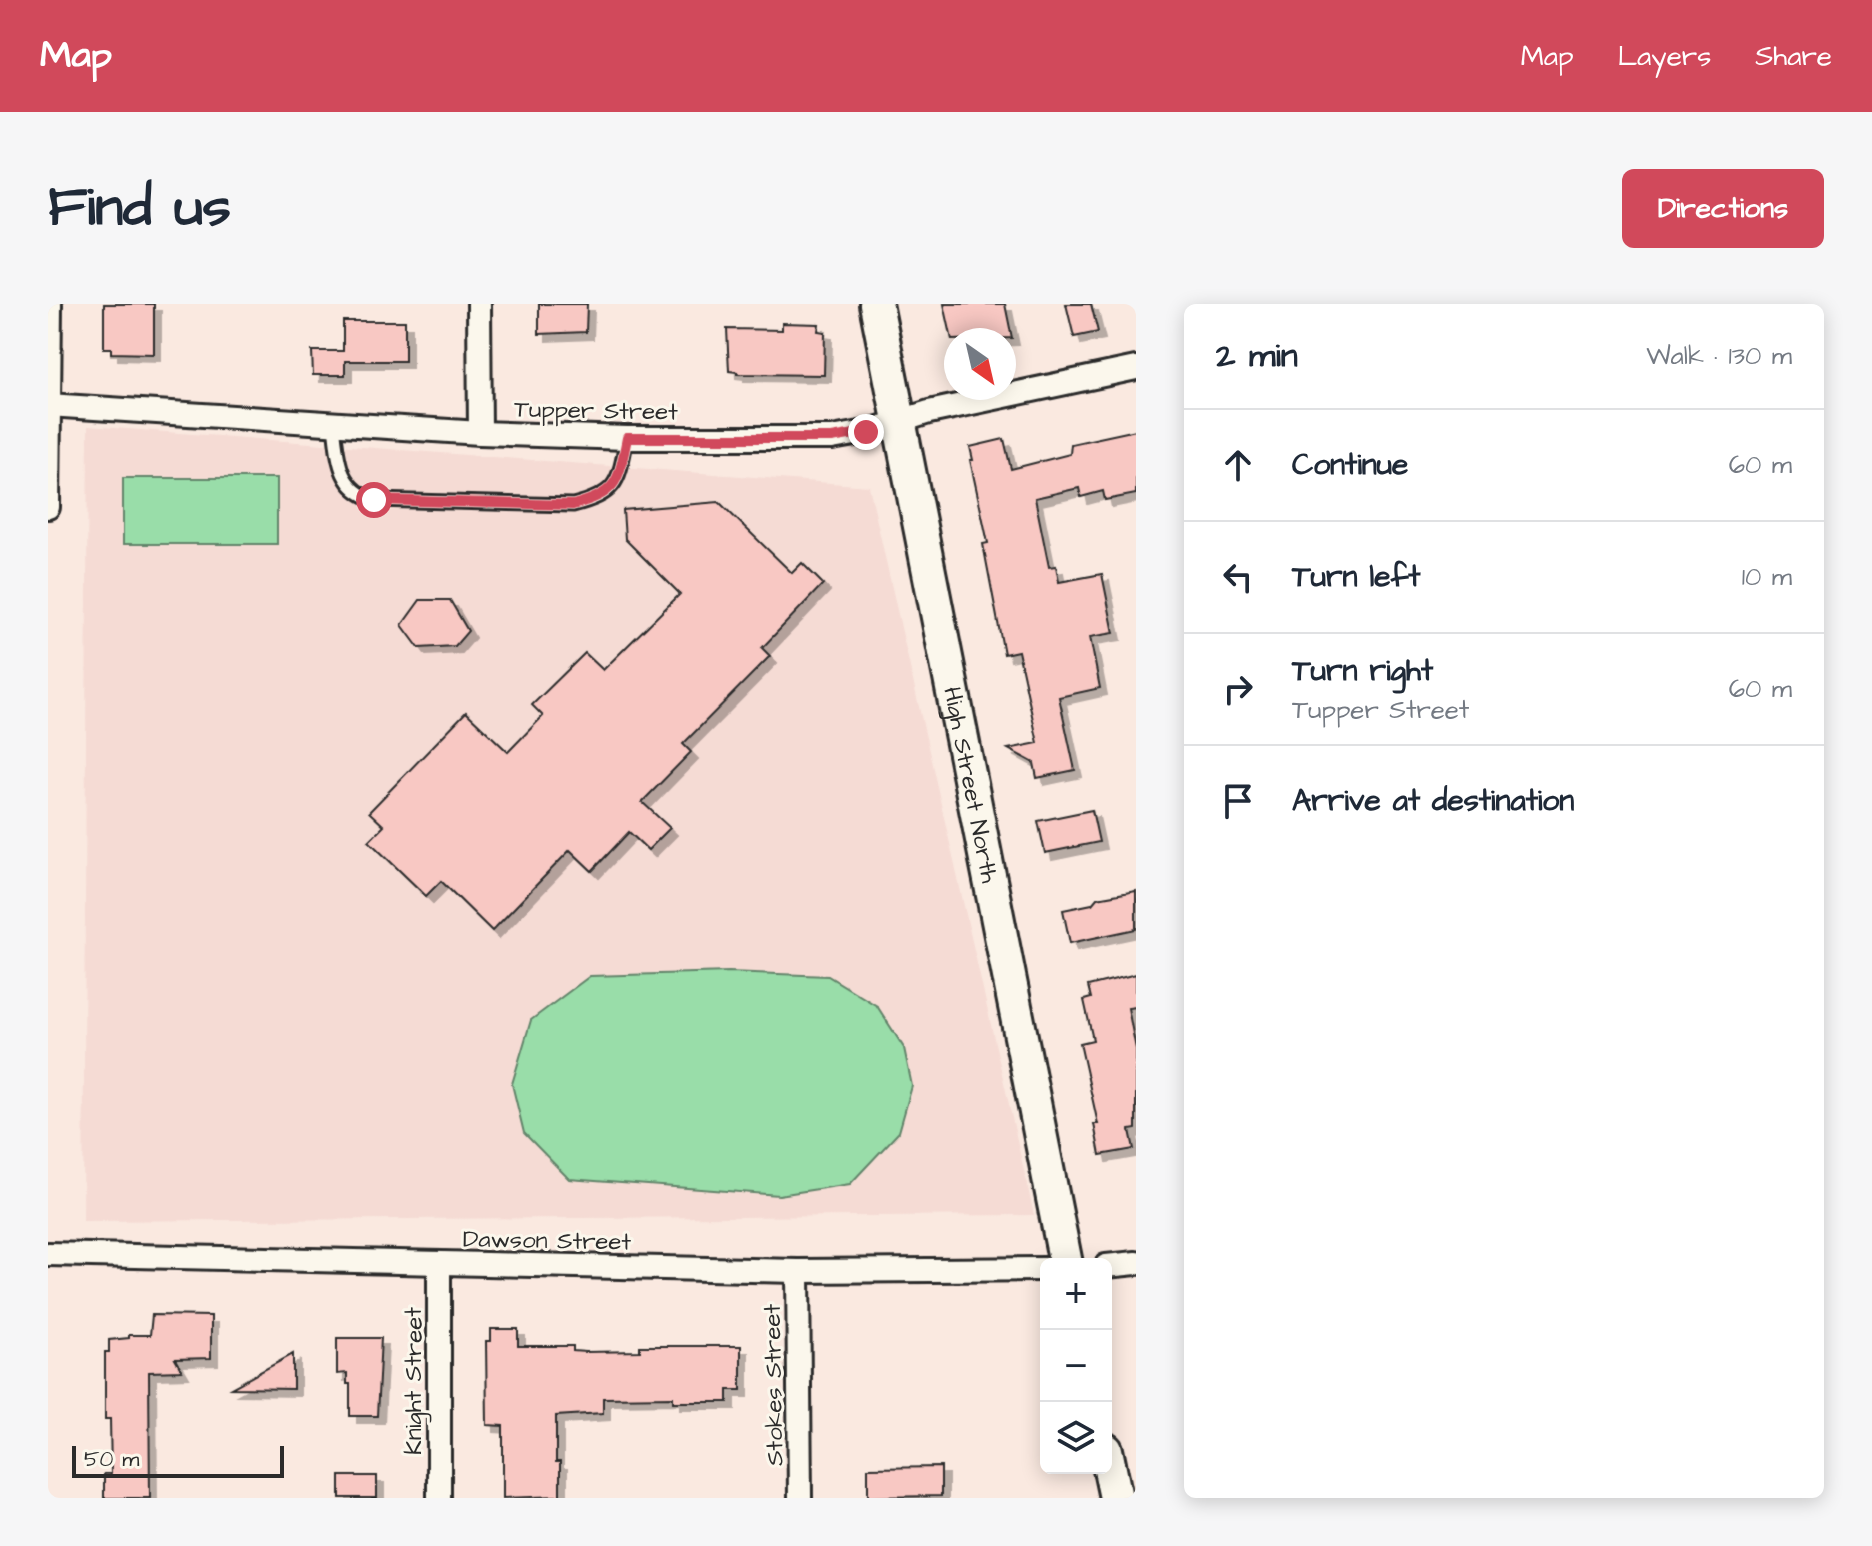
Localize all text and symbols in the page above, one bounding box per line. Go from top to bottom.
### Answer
text: Map [40,30,112,82]
text: Map [1521,37,1574,76]
text: Layers [1618,37,1711,76]
text: Share [1755,37,1832,76]
text: Find us [48,169,231,247]
button: Directions [1622,169,1824,248]
north arrow [944,328,1016,400]
text: 2 min [1216,332,1298,380]
text: Walk · 130 m [1646,338,1792,374]
street label: Tupper Street [514,393,678,429]
route end [848,414,884,450]
icon: ahead [1216,443,1260,487]
text: Continue [1292,444,1408,486]
text: 60 m [1729,447,1792,483]
route start [356,482,392,518]
icon: left [1216,555,1260,599]
text: Turn left [1292,556,1420,598]
text: 10 m [1742,559,1792,595]
text: Turn right [1292,650,1433,692]
icon: right [1216,667,1260,711]
text: 60 m [1729,671,1792,707]
street label: High Street North [934,684,1006,886]
text: Tupper Street [1292,692,1469,728]
icon: arrive [1216,779,1260,823]
text: Arrive at destination [1292,780,1574,822]
street label: Dawson Street [463,1223,632,1259]
map controls [1040,1258,1112,1474]
button: + [1040,1258,1112,1330]
street label: Stokes Street [756,1303,792,1466]
street label: Knight Street [397,1307,432,1455]
button: − [1040,1330,1112,1402]
button: layers [1040,1402,1112,1474]
scale bar [72,1442,284,1478]
text: 50 m [84,1444,139,1475]

